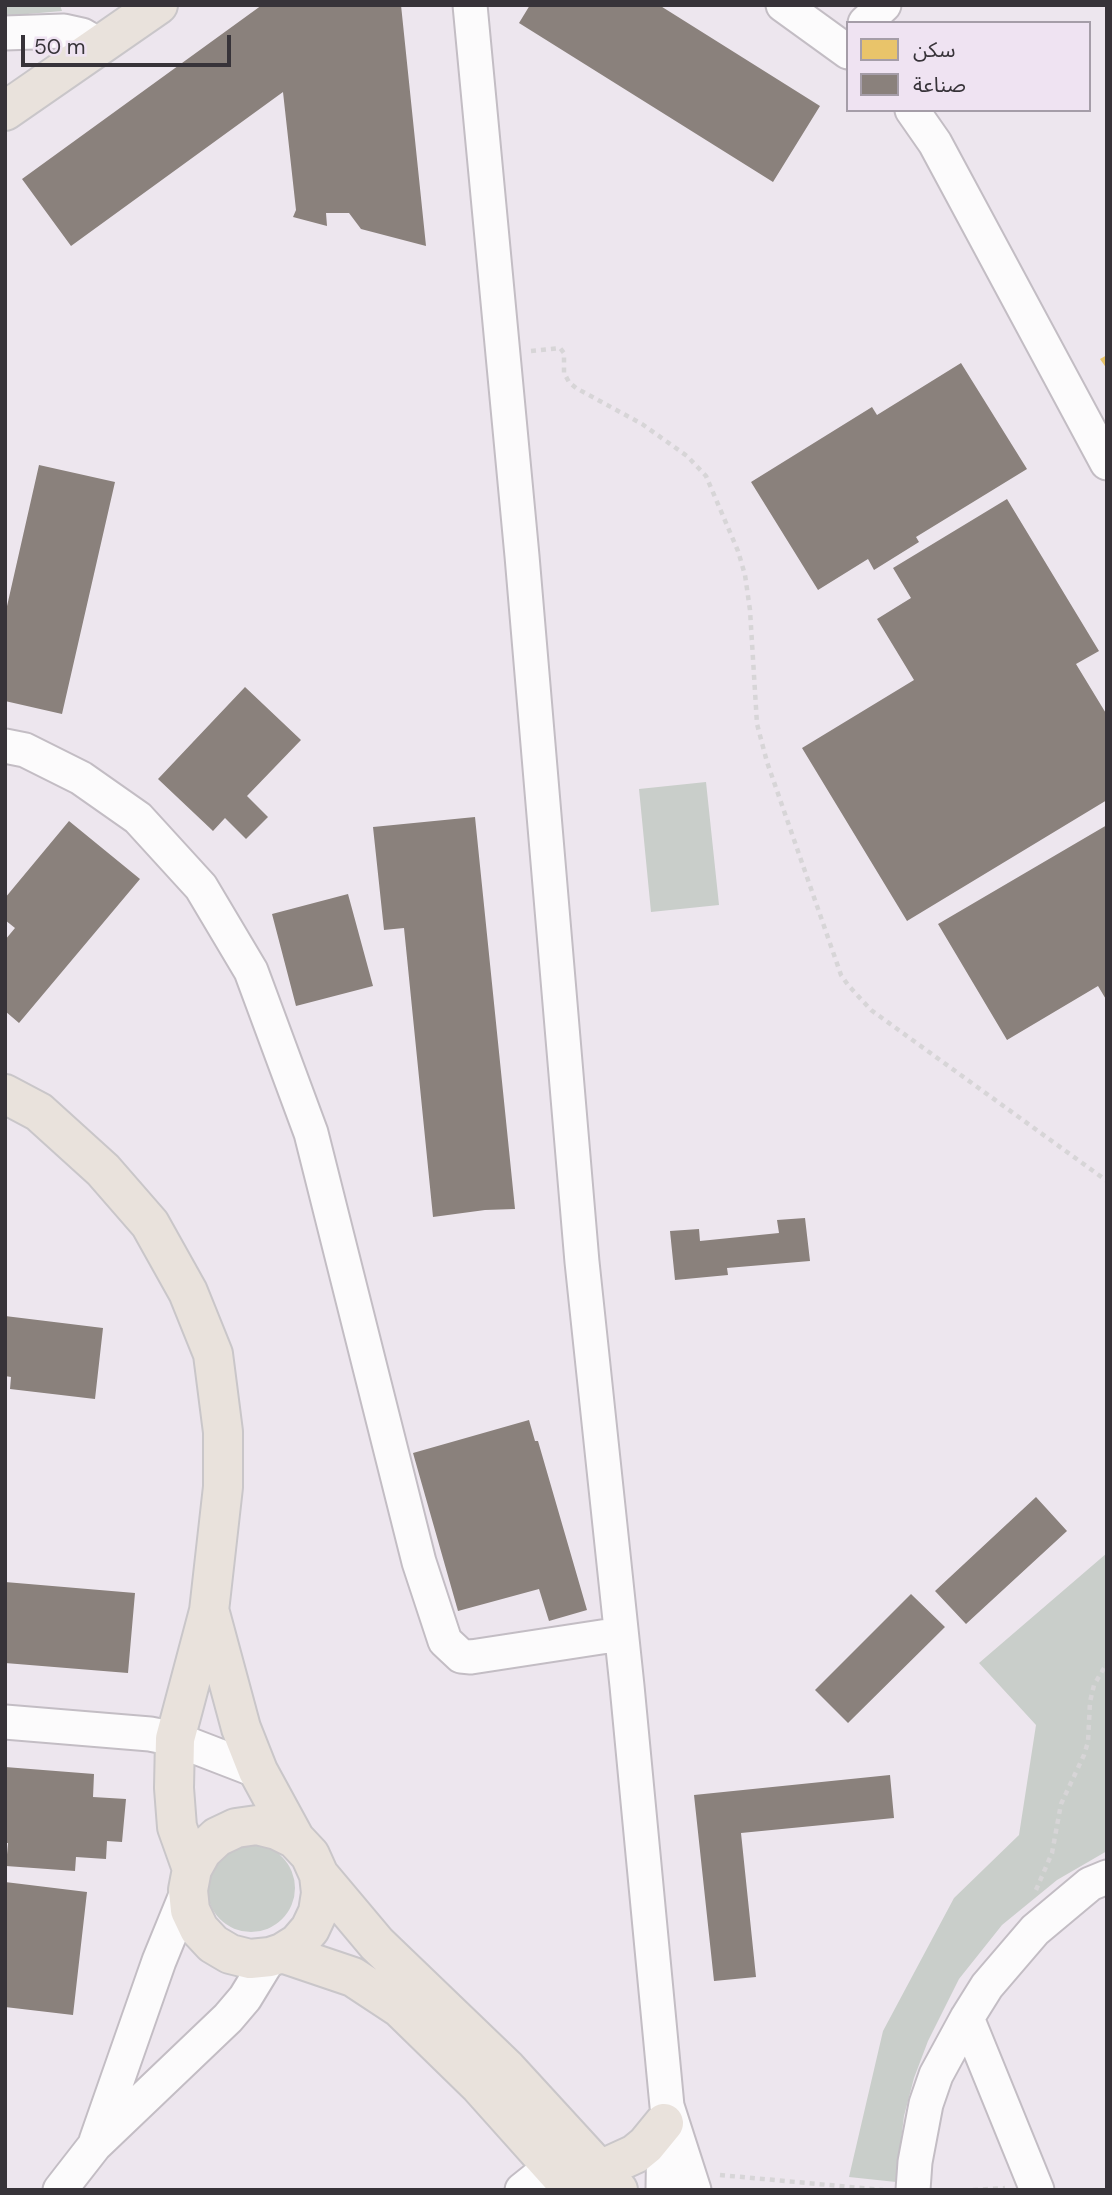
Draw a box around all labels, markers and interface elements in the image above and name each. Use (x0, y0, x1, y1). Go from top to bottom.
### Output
scale bar (24, 21, 234, 65)
legend (846, 21, 1091, 112)
text: 50 m (34, 33, 85, 61)
text: سكن (913, 36, 955, 64)
text: صناعة (913, 71, 966, 99)

